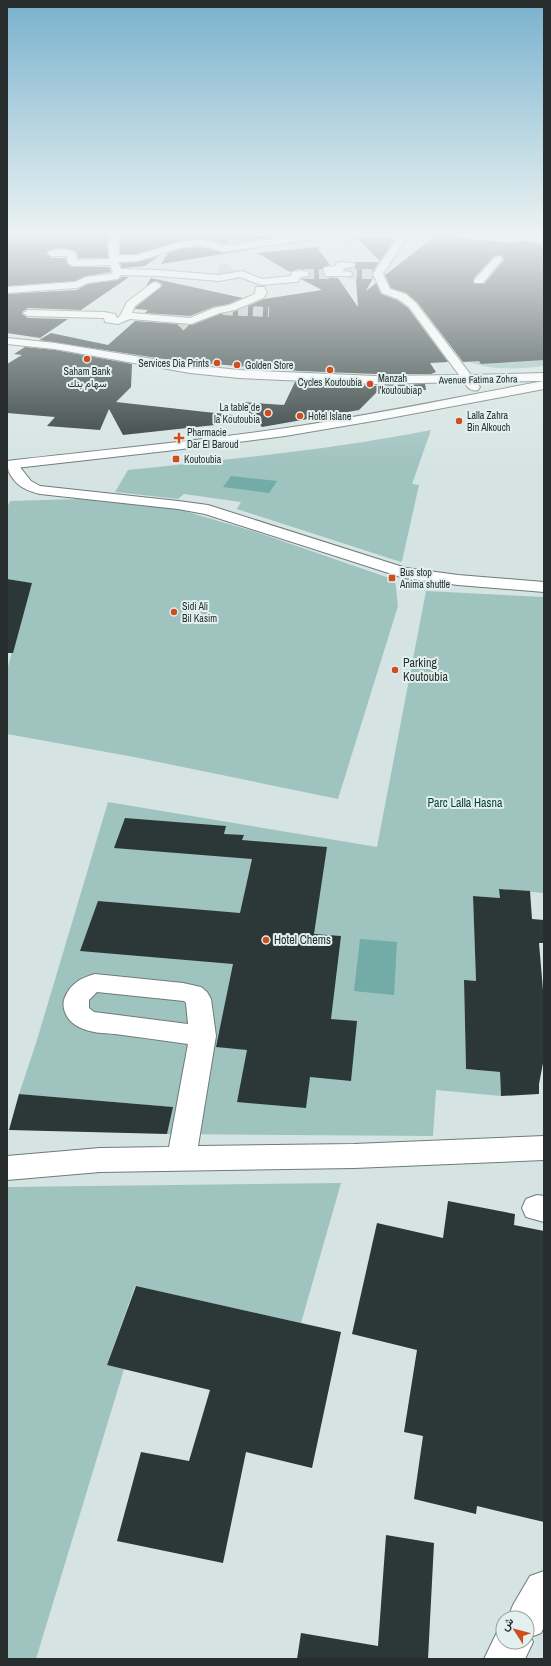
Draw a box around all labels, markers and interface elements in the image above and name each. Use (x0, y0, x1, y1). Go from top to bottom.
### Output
marker: Saham Bank سهام بنك (82, 354, 92, 364)
place label: Services Dia Prints (138, 357, 209, 370)
marker: Services Dia Prints (212, 358, 222, 368)
place label: Golden Store (245, 359, 294, 372)
marker: Golden Store (232, 360, 242, 370)
place label: Saham Bank سهام بنك (64, 365, 111, 390)
marker: Cycles Koutoubia (325, 365, 335, 375)
place label: Manzah l'koutoubiap (378, 372, 422, 397)
street label: Avenue Fatima Zohra (438, 372, 518, 387)
place label: Cycles Koutoubia (298, 376, 363, 389)
marker: Manzah l'koutoubiap (365, 379, 375, 389)
place label: La table de la Koutoubia (214, 401, 260, 426)
marker: La table de la Koutoubia (263, 408, 273, 418)
place label: Lalla Zahra Bin Alkouch (467, 409, 510, 434)
place label: Hotel Islane (308, 410, 352, 423)
marker: Hotel Islane (295, 411, 305, 421)
marker: Lalla Zahra Bin Alkouch (454, 416, 464, 426)
place label: Pharmacie Dar El Baroud (187, 426, 239, 451)
marker: Pharmacie Dar El Baroud (174, 433, 184, 443)
place label: Koutoubia (184, 453, 222, 466)
marker: Koutoubia (171, 454, 181, 464)
place label: Bus stop Anima shuttle (399, 566, 451, 591)
marker: Bus stop Anima shuttle (387, 573, 397, 583)
place label: Sidi Ali Bil Kasim (182, 600, 217, 625)
marker: Sidi Ali Bil Kasim (169, 607, 179, 617)
place label: Parking Koutoubia (403, 655, 448, 685)
marker: Parking Koutoubia (390, 665, 400, 675)
park label: Parc Lalla Hasna (428, 795, 503, 811)
place label: Hotel Chems (274, 932, 331, 948)
marker: Hotel Chems (261, 935, 271, 945)
north arrow (495, 1610, 535, 1650)
text: ش (497, 1615, 516, 1634)

